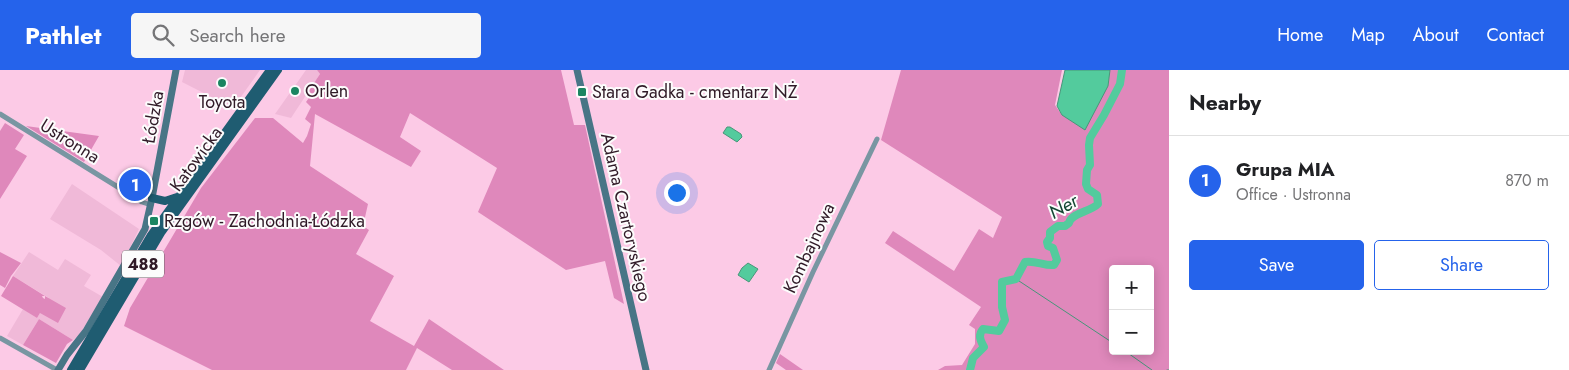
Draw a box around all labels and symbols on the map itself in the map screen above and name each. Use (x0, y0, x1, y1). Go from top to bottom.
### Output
marker: Toyota (216, 77, 228, 89)
place label: Orlen (305, 78, 348, 104)
place label: Stara Gadka - cmentarz NŻ (592, 79, 798, 105)
marker: Orlen (289, 85, 301, 97)
marker: Stara Gadka - cmentarz NŻ (576, 86, 588, 98)
street label: Łódzka (135, 89, 170, 146)
place label: Toyota (199, 89, 245, 115)
street label: Ustronna (35, 112, 105, 170)
street label: Katowicka (163, 121, 229, 197)
street label: Adama Czartoryskiego (594, 130, 658, 304)
pin: 1 (119, 166, 151, 204)
your location (664, 180, 690, 206)
water label: Ner (1043, 186, 1084, 226)
street label: Kombajnowa (777, 199, 841, 297)
place label: Rzgów - Zachodnia-Łódzka (164, 208, 365, 234)
marker: Rzgów - Zachodnia-Łódzka (148, 215, 160, 227)
road number: 488 (122, 250, 164, 278)

